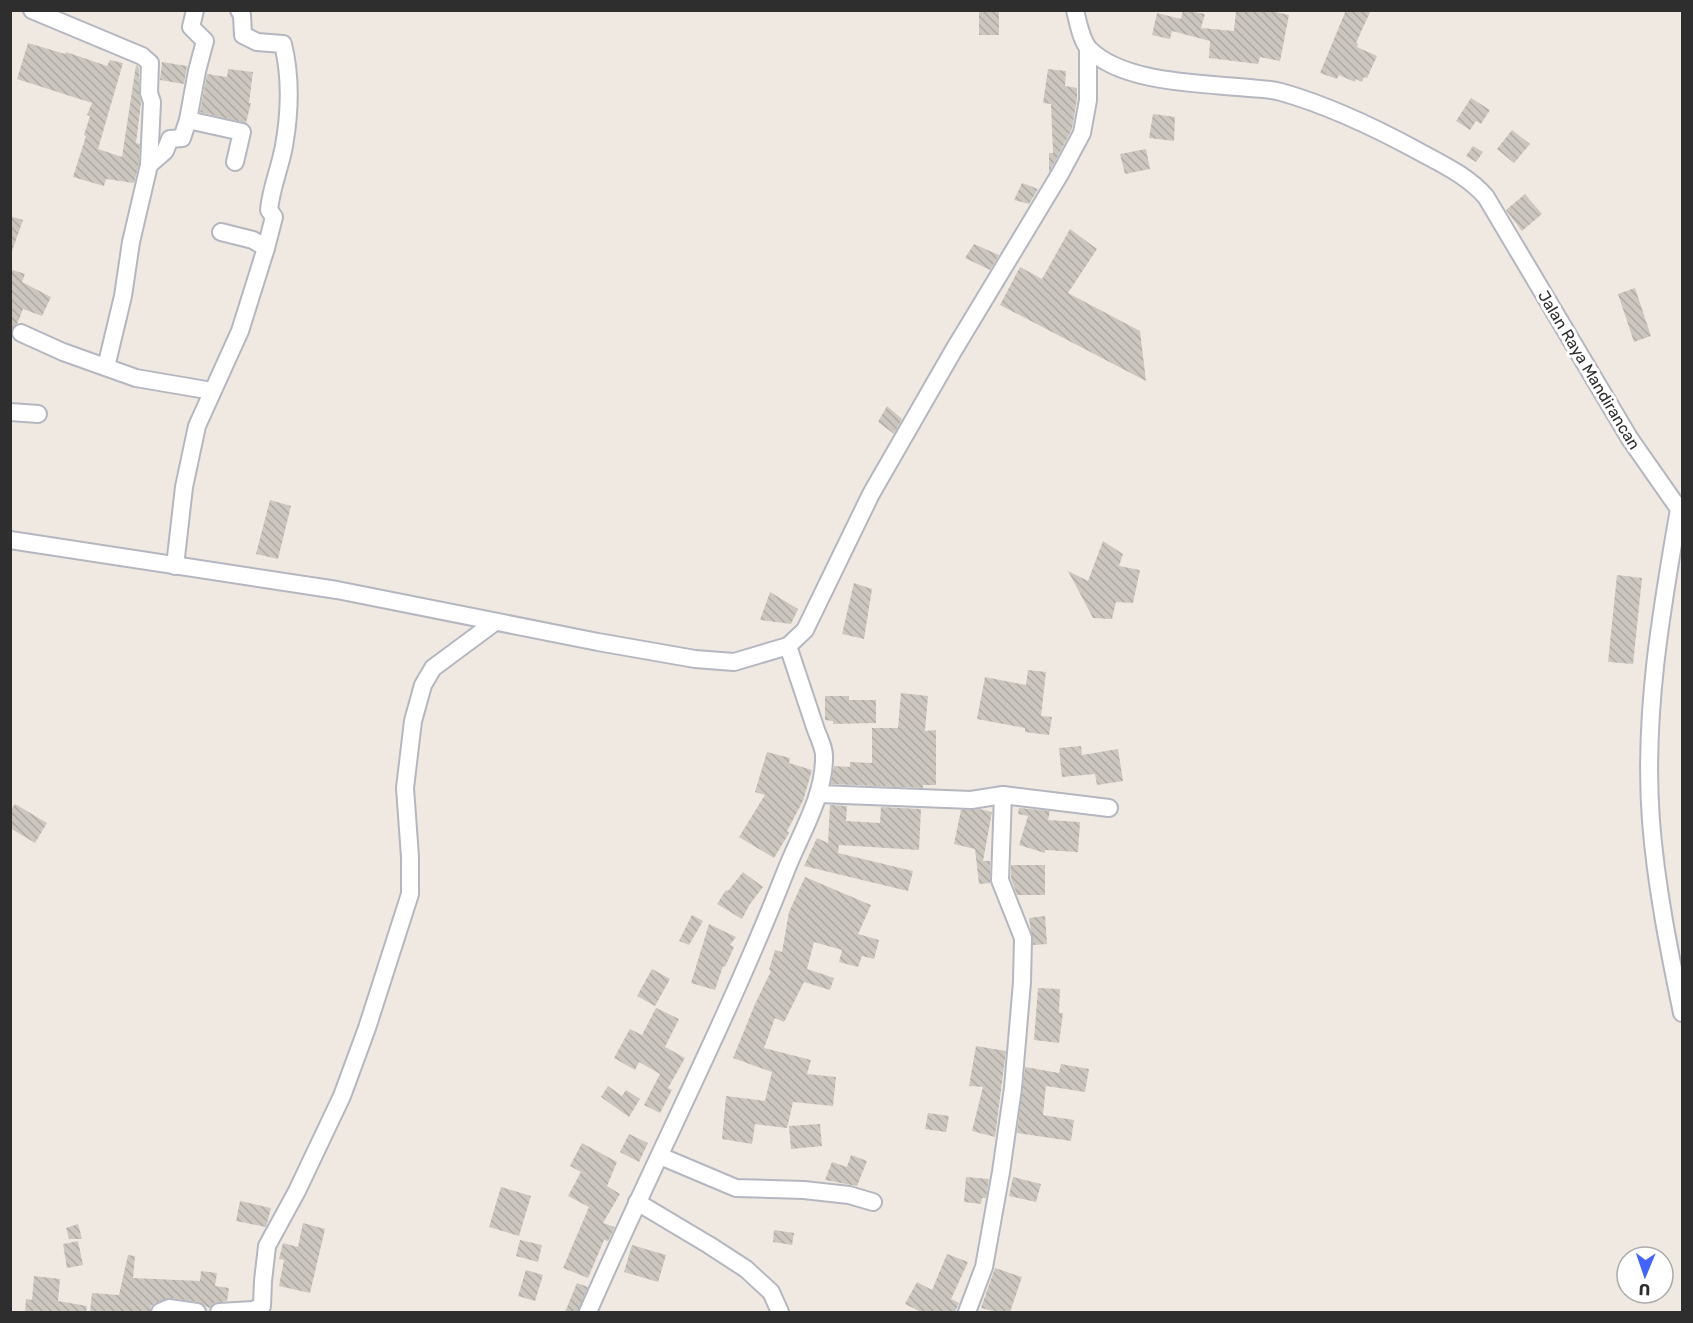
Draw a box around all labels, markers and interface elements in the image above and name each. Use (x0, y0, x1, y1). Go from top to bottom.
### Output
street label: Jalan Raya Mandirancan (1534, 287, 1644, 453)
north arrow (1615, 1245, 1675, 1305)
text: U (1638, 1280, 1651, 1299)

